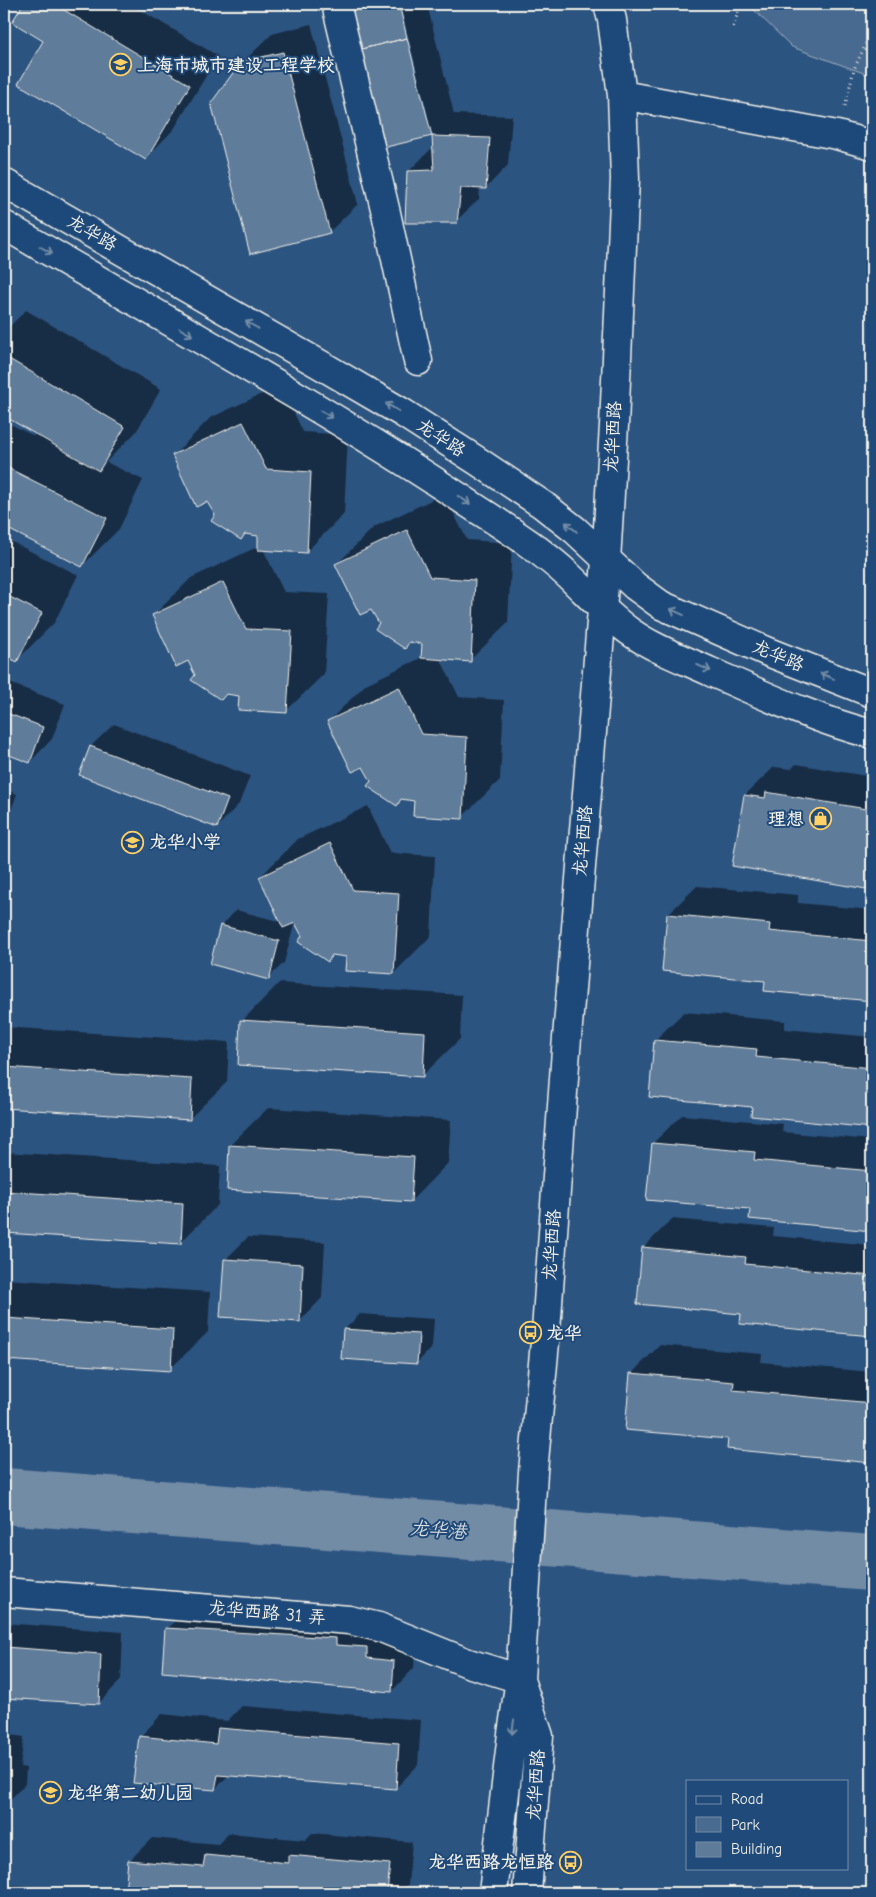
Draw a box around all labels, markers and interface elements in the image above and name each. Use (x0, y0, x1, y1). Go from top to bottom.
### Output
school or university icon: 上海市城市建设工程学校 (109, 53, 133, 77)
place label: 上海市城市建设工程学校 (137, 55, 335, 76)
street label: 龙华路 (63, 210, 121, 256)
one-way arrow (38, 245, 52, 255)
one-way arrow (245, 320, 260, 330)
one-way arrow (179, 327, 193, 337)
street label: 龙华西路 (601, 400, 625, 474)
one-way arrow (386, 401, 400, 411)
one-way arrow (319, 410, 333, 420)
street label: 龙华路 (413, 414, 469, 462)
one-way arrow (456, 496, 470, 506)
one-way arrow (565, 521, 578, 532)
one-way arrow (670, 607, 685, 617)
street label: 龙华路 (749, 636, 807, 676)
one-way arrow (696, 664, 711, 674)
one-way arrow (820, 671, 835, 680)
street label: 龙华西路 (569, 804, 597, 878)
shop icon: 理想 (808, 807, 832, 831)
place label: 理想 (768, 809, 804, 830)
school or university icon: 龙华小学 (121, 830, 145, 854)
place label: 龙华小学 (149, 832, 221, 853)
street label: 龙华西路 (539, 1208, 565, 1282)
bus stop icon: 龙华 (518, 1321, 542, 1345)
place label: 龙华 (546, 1323, 582, 1344)
water label: 龙华港 (409, 1517, 469, 1543)
street label: 龙华西路 31 弄 (207, 1597, 327, 1629)
one-way arrow (507, 1719, 517, 1735)
street label: 龙华西路 (523, 1748, 549, 1822)
legend (686, 1780, 848, 1870)
school or university icon: 龙华第二幼儿园 (39, 1781, 63, 1805)
place label: 龙华第二幼儿园 (67, 1783, 193, 1804)
text: Road (731, 1790, 763, 1808)
text: Park (731, 1816, 760, 1834)
text: Building (731, 1840, 782, 1858)
bus stop icon: 龙华西路龙恒路 (558, 1850, 582, 1874)
place label: 龙华西路龙恒路 (428, 1852, 554, 1873)

